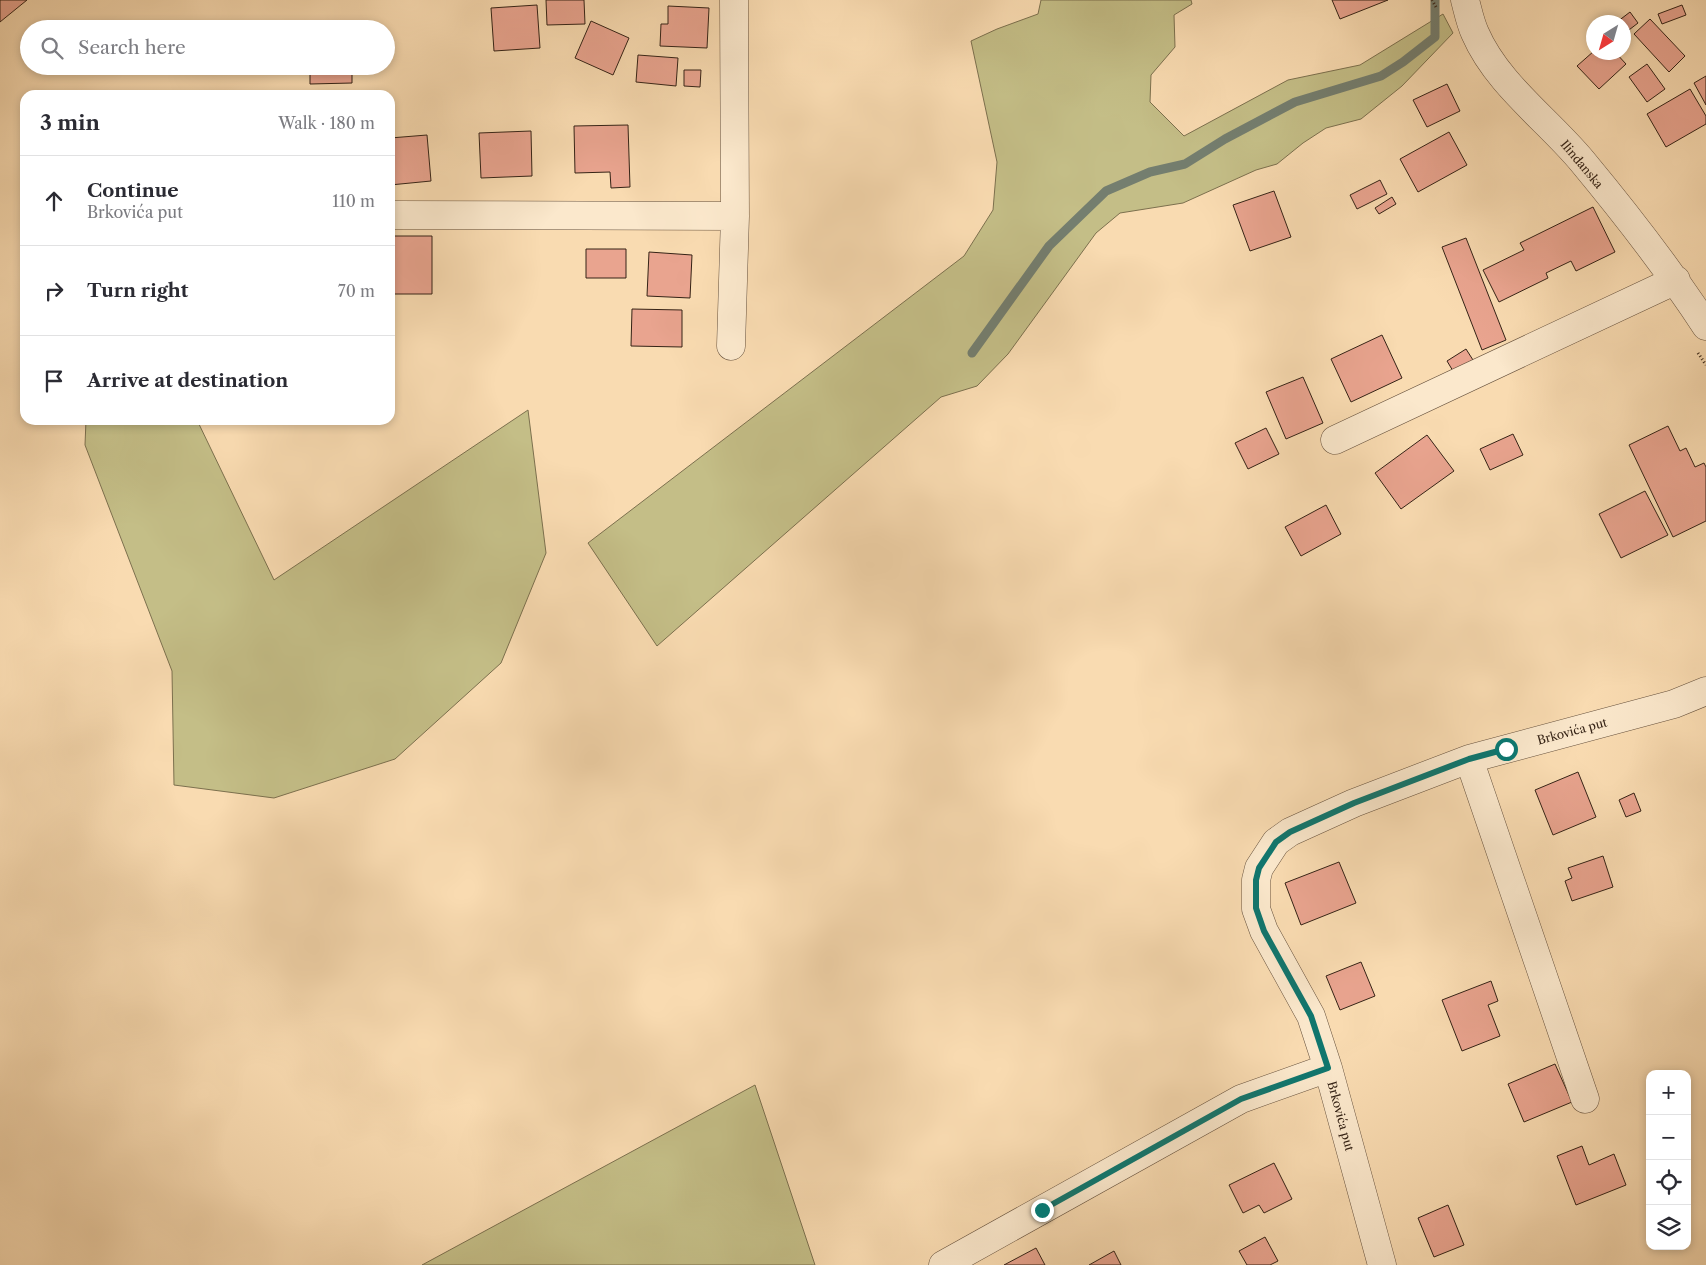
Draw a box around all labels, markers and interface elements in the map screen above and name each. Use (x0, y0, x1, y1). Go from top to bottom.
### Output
north arrow (1586, 15, 1631, 60)
search box (20, 20, 395, 75)
icon: search (38, 34, 66, 62)
text: Search here (78, 36, 186, 59)
text: 3 min (40, 110, 100, 135)
text: Walk · 180 m (278, 113, 375, 133)
street label: Ilindanska (1557, 137, 1607, 192)
text: Continue (87, 179, 179, 202)
icon: ahead (40, 187, 68, 215)
text: 110 m (332, 191, 375, 211)
text: Brkovića put (87, 202, 183, 222)
icon: right (40, 277, 68, 305)
text: Turn right (87, 279, 188, 302)
text: 70 m (338, 281, 375, 301)
icon: arrive (40, 367, 68, 395)
text: Arrive at destination (87, 369, 288, 392)
street label: Brkovića put (1535, 714, 1609, 748)
route start (1495, 738, 1518, 761)
map controls (1646, 1070, 1691, 1250)
button: + (1646, 1070, 1691, 1115)
street label: Brkovića put (1324, 1079, 1358, 1153)
button: − (1646, 1115, 1691, 1160)
button: locate (1646, 1160, 1691, 1205)
route end (1031, 1199, 1054, 1222)
button: layers (1646, 1205, 1691, 1250)

